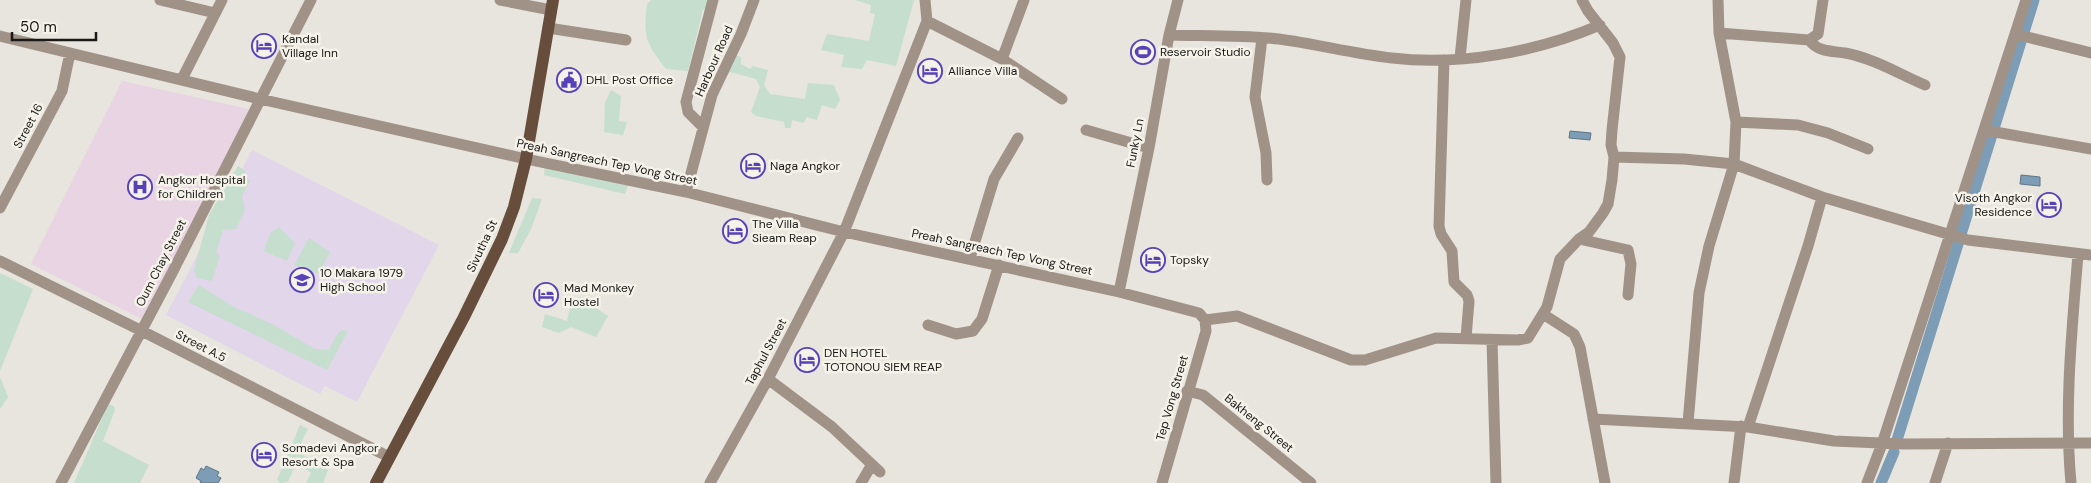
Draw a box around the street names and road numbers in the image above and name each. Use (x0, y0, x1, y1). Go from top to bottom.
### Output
street label: Harbour Road (691, 23, 737, 99)
street label: Street 16 (10, 101, 46, 151)
street label: Funky Ln (1122, 117, 1148, 169)
street label: Preah Sangreach Tep Vong Street (515, 135, 699, 189)
street label: Oum Chay Street (132, 216, 190, 309)
street label: Sivutha St (463, 217, 501, 275)
street label: Preah Sangreach Tep Vong Street (910, 225, 1094, 279)
street label: Taphul Street (742, 316, 790, 388)
street label: Street A.5 (173, 326, 229, 366)
street label: Tep Vong Street (1152, 353, 1192, 443)
street label: Bakheng Street (1221, 390, 1297, 456)

